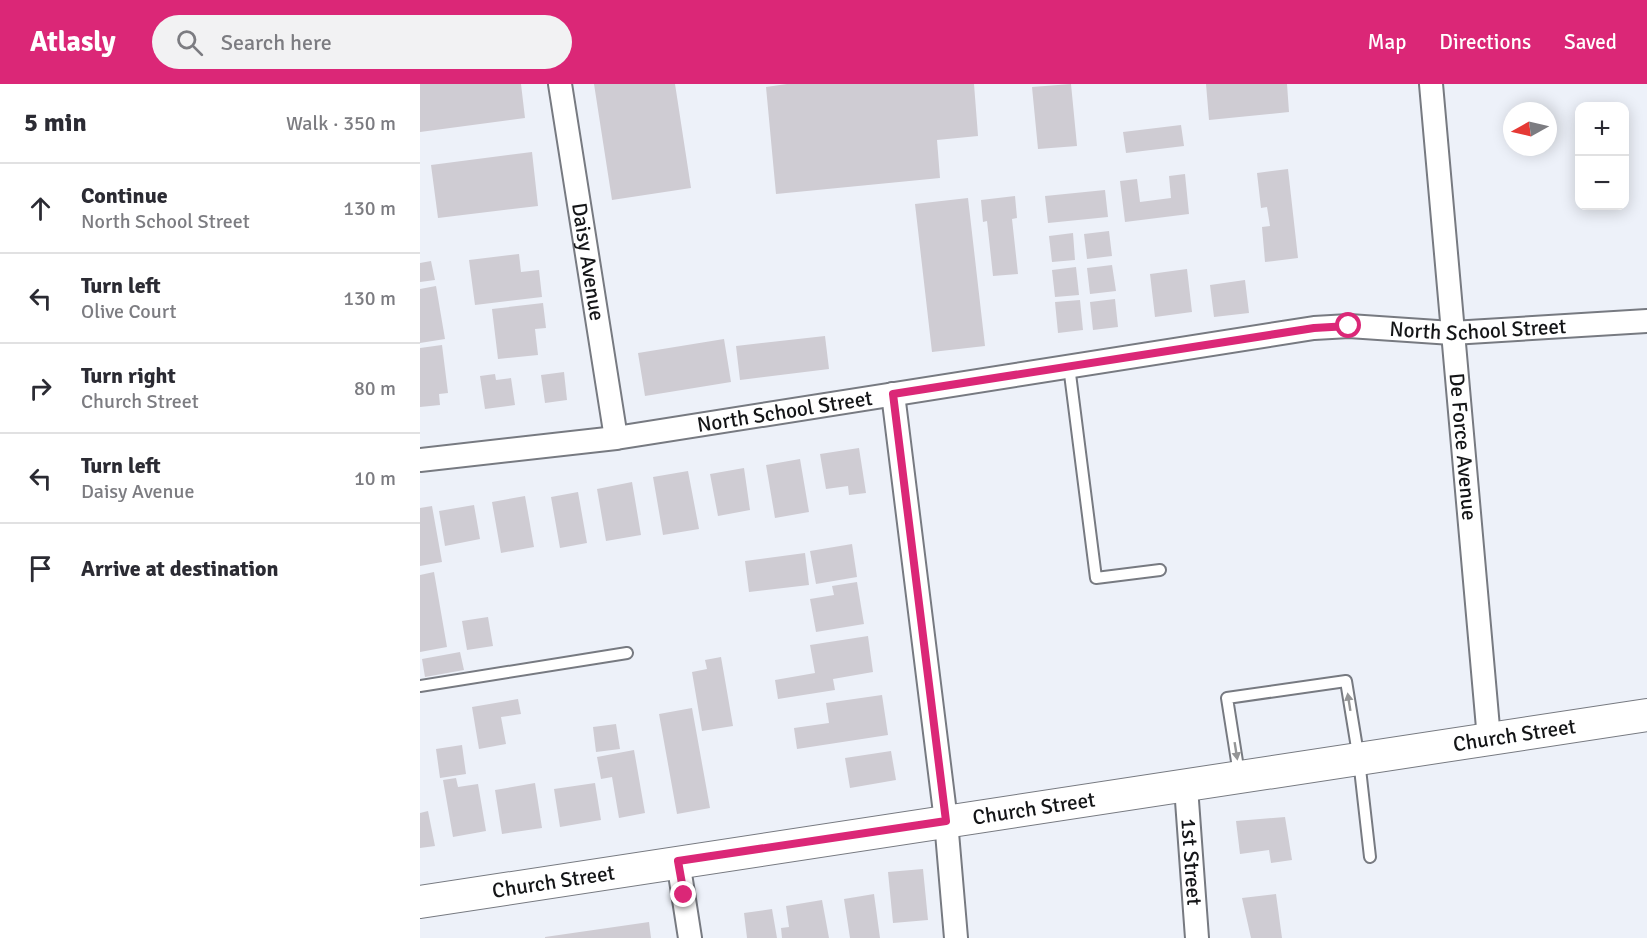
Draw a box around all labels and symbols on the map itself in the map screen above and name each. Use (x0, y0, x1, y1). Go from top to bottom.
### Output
north arrow (1503, 102, 1557, 156)
street label: Daisy Avenue (566, 201, 610, 323)
route start (1335, 312, 1361, 338)
street label: North School Street (1389, 313, 1567, 346)
street label: De Force Avenue (1444, 372, 1483, 521)
street label: North School Street (695, 385, 874, 438)
one-way arrow (1344, 692, 1353, 711)
street label: Church Street (1451, 713, 1577, 757)
one-way arrow (1231, 742, 1240, 761)
street label: Church Street (971, 786, 1097, 831)
street label: 1st Street (1175, 817, 1208, 906)
street label: Church Street (490, 859, 617, 904)
route end (670, 881, 696, 907)

